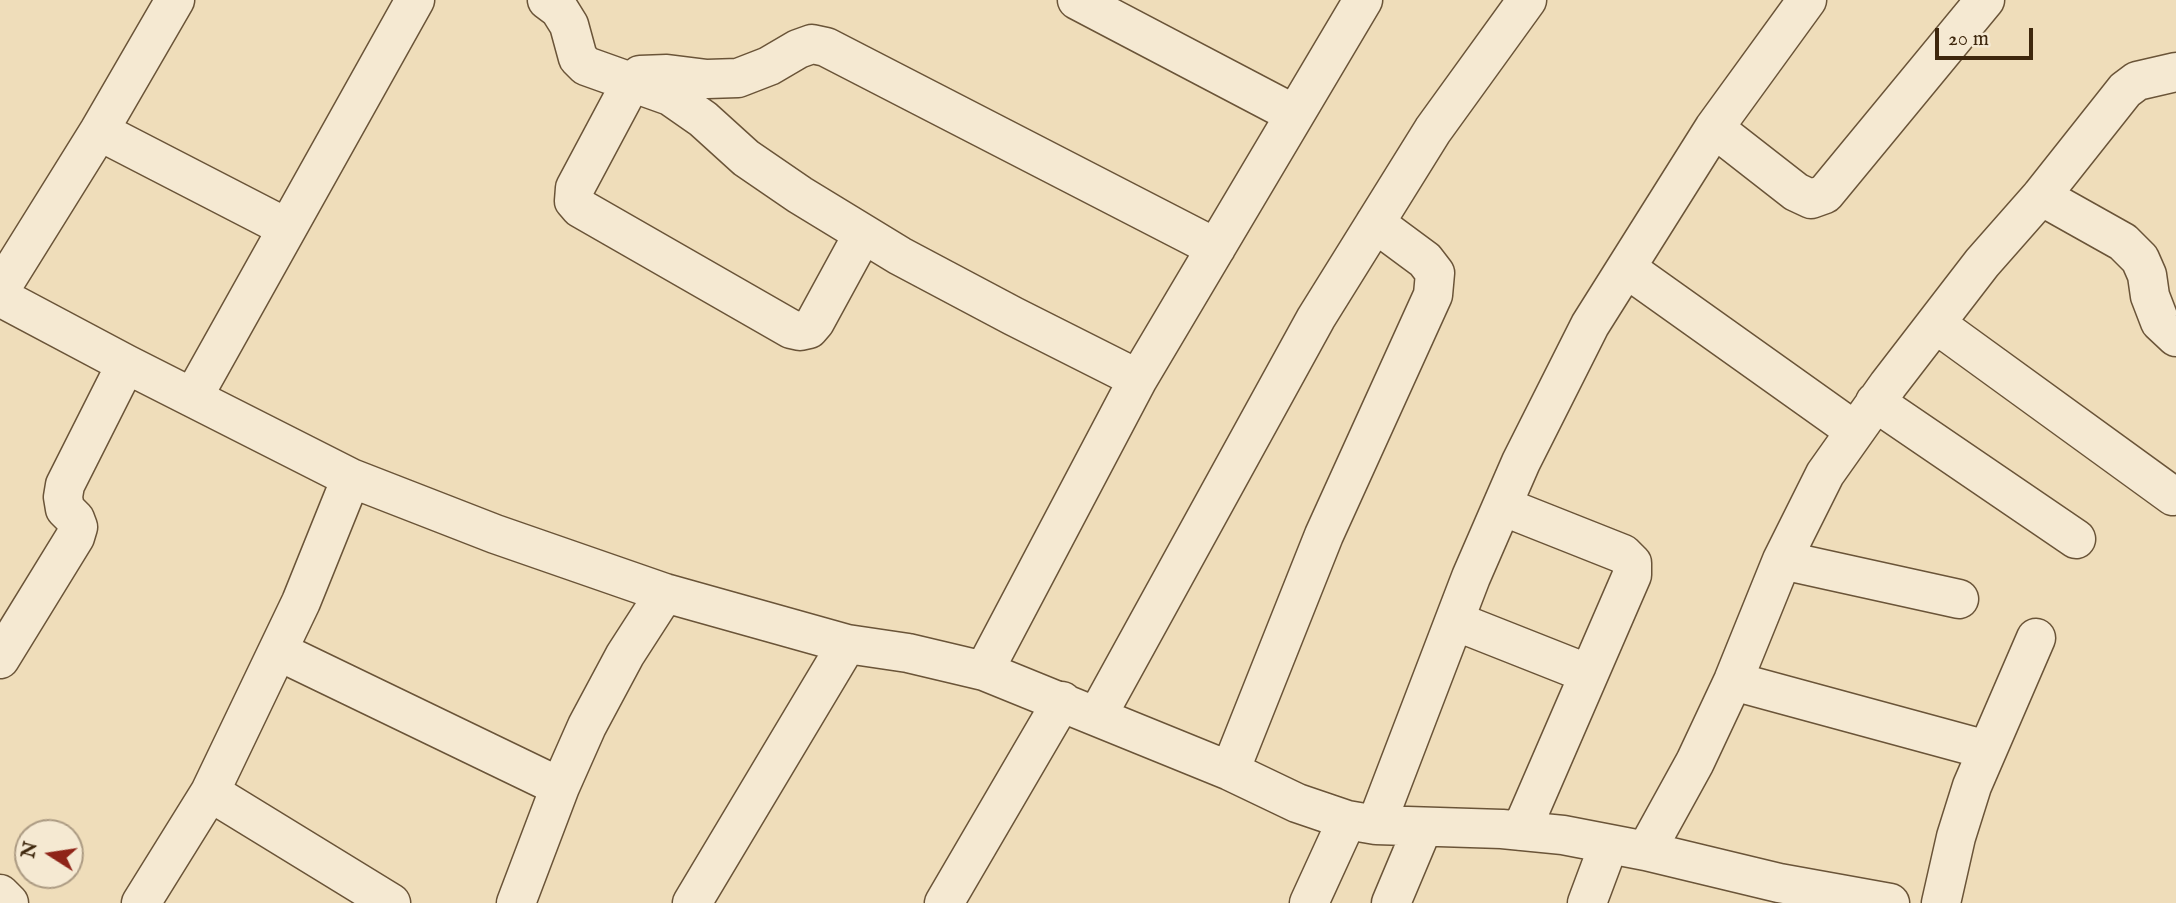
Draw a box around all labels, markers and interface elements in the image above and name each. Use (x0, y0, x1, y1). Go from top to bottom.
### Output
scale bar (1938, 14, 2036, 58)
text: 20 m (1948, 26, 1989, 53)
north arrow (14, 819, 84, 889)
text: N (17, 840, 44, 861)

